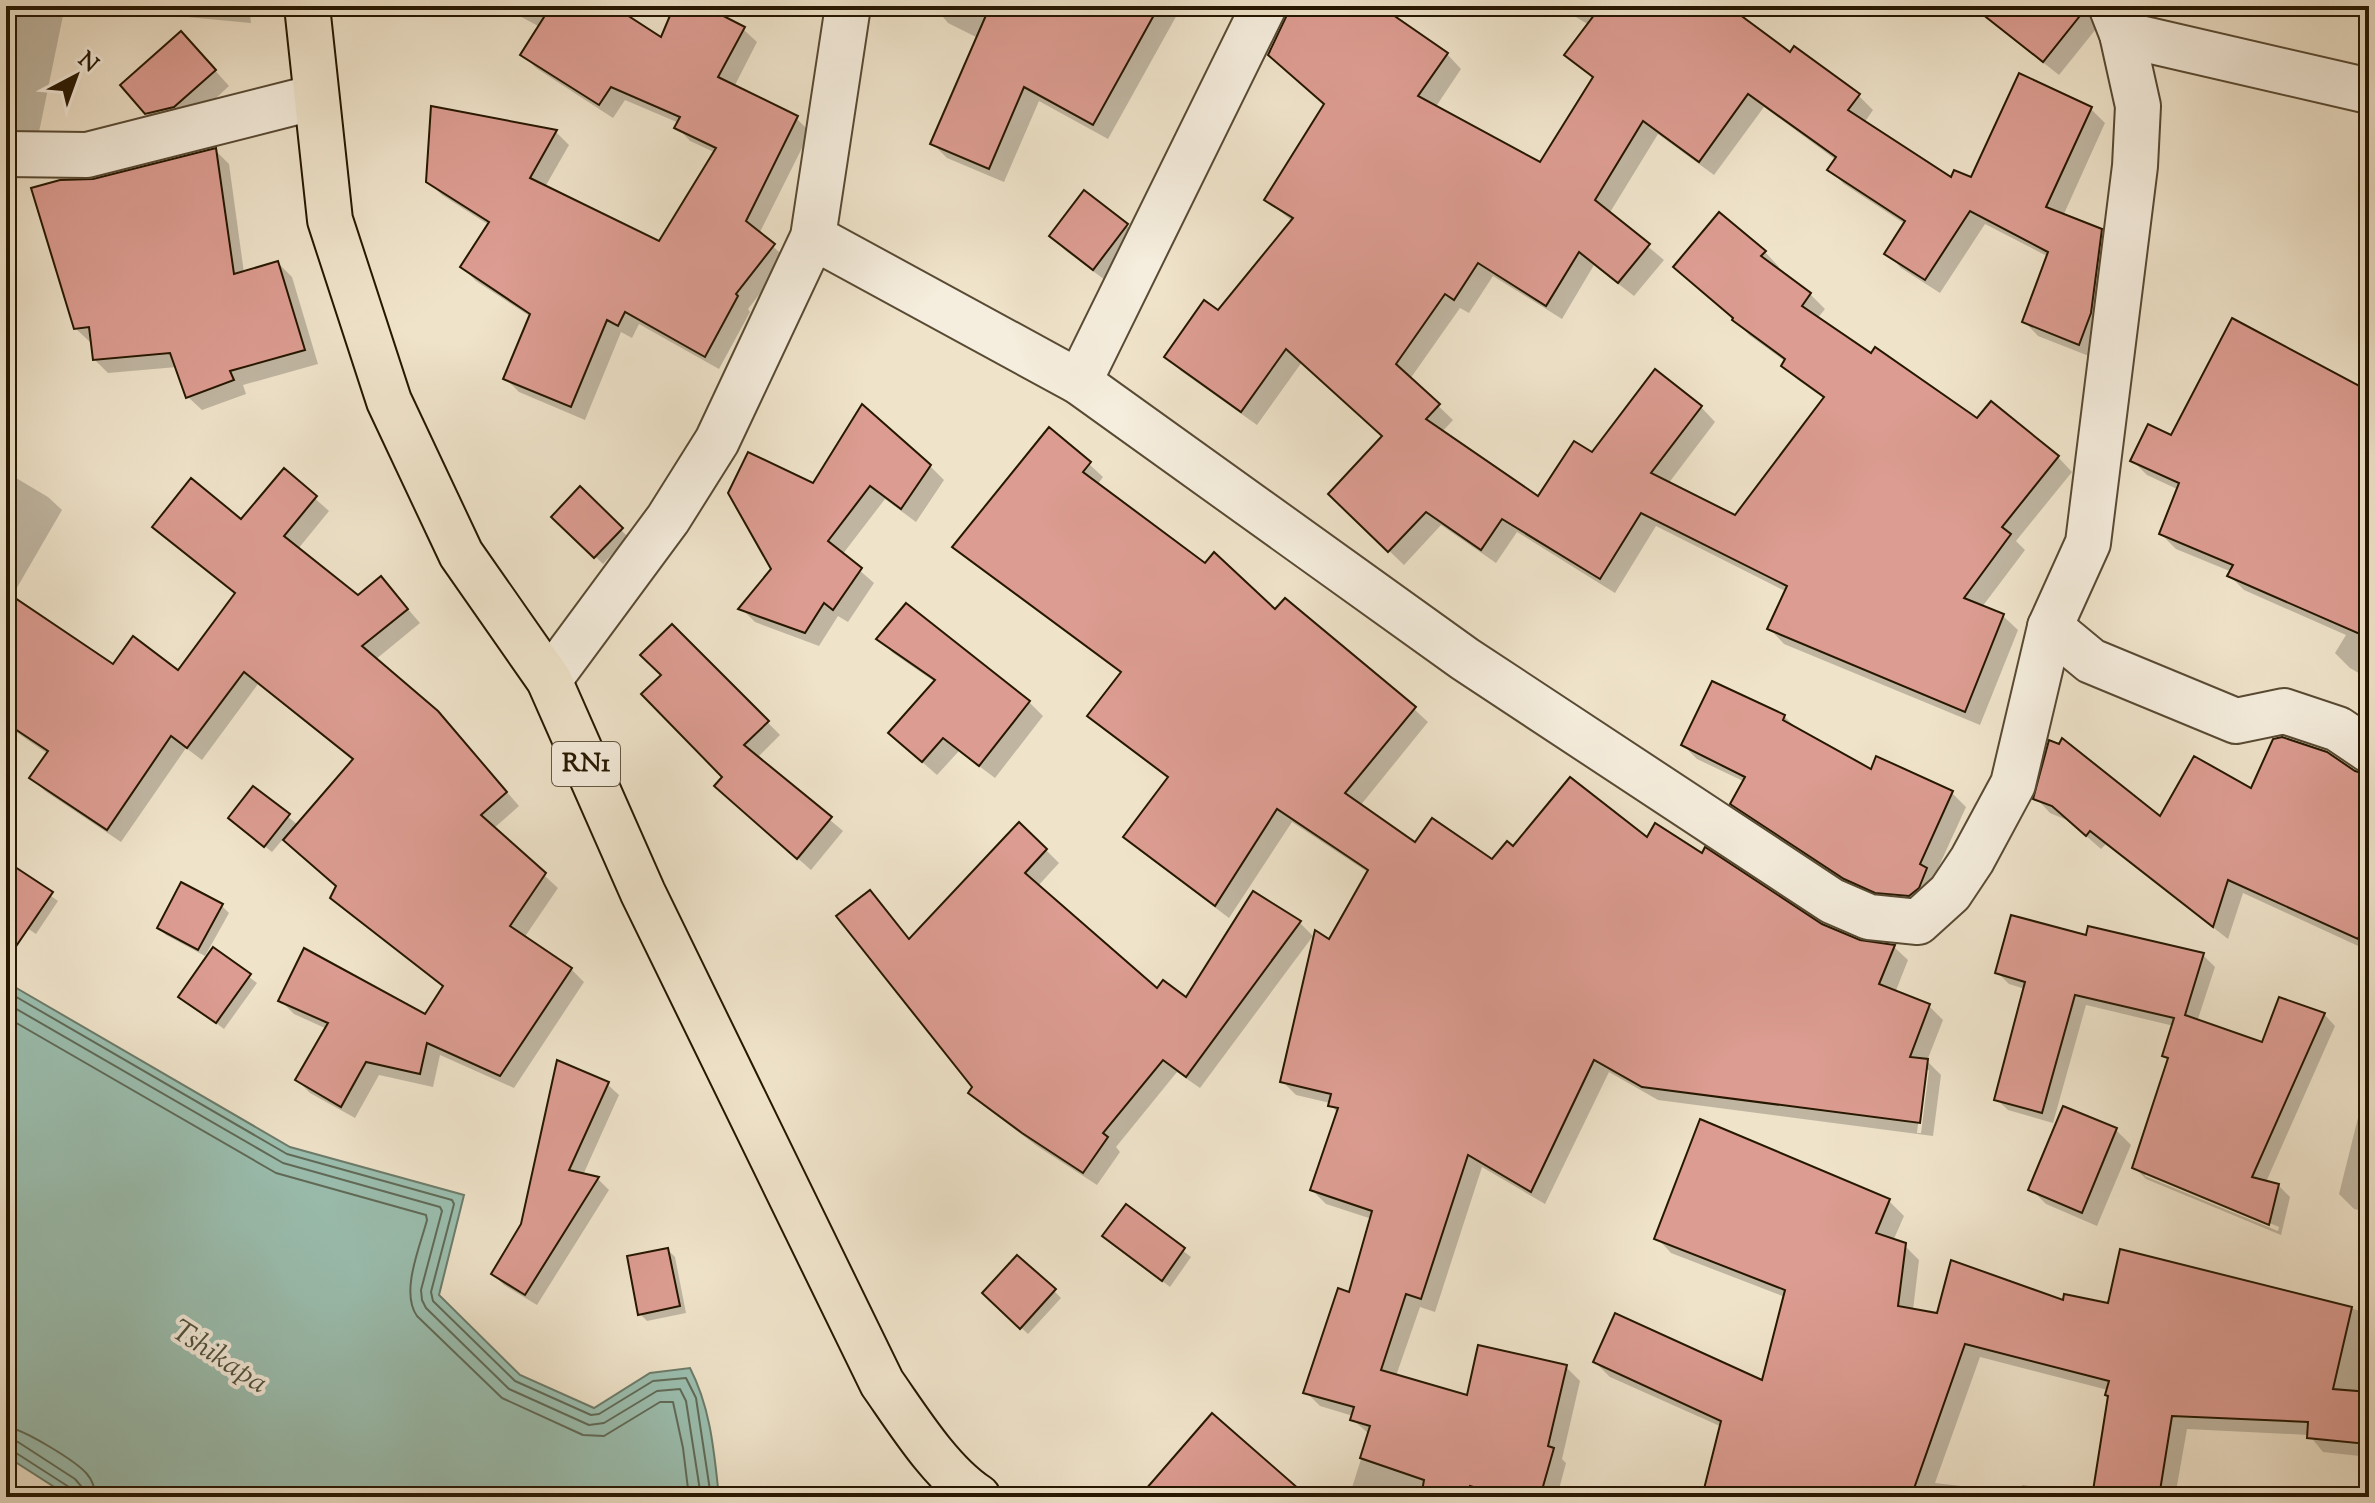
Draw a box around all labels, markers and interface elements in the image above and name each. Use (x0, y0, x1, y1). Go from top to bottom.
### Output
north arrow (36, 36, 116, 116)
text: N (70, 45, 105, 81)
road number: RN1 (552, 742, 620, 786)
water label: Tshikapa (162, 1311, 276, 1405)

